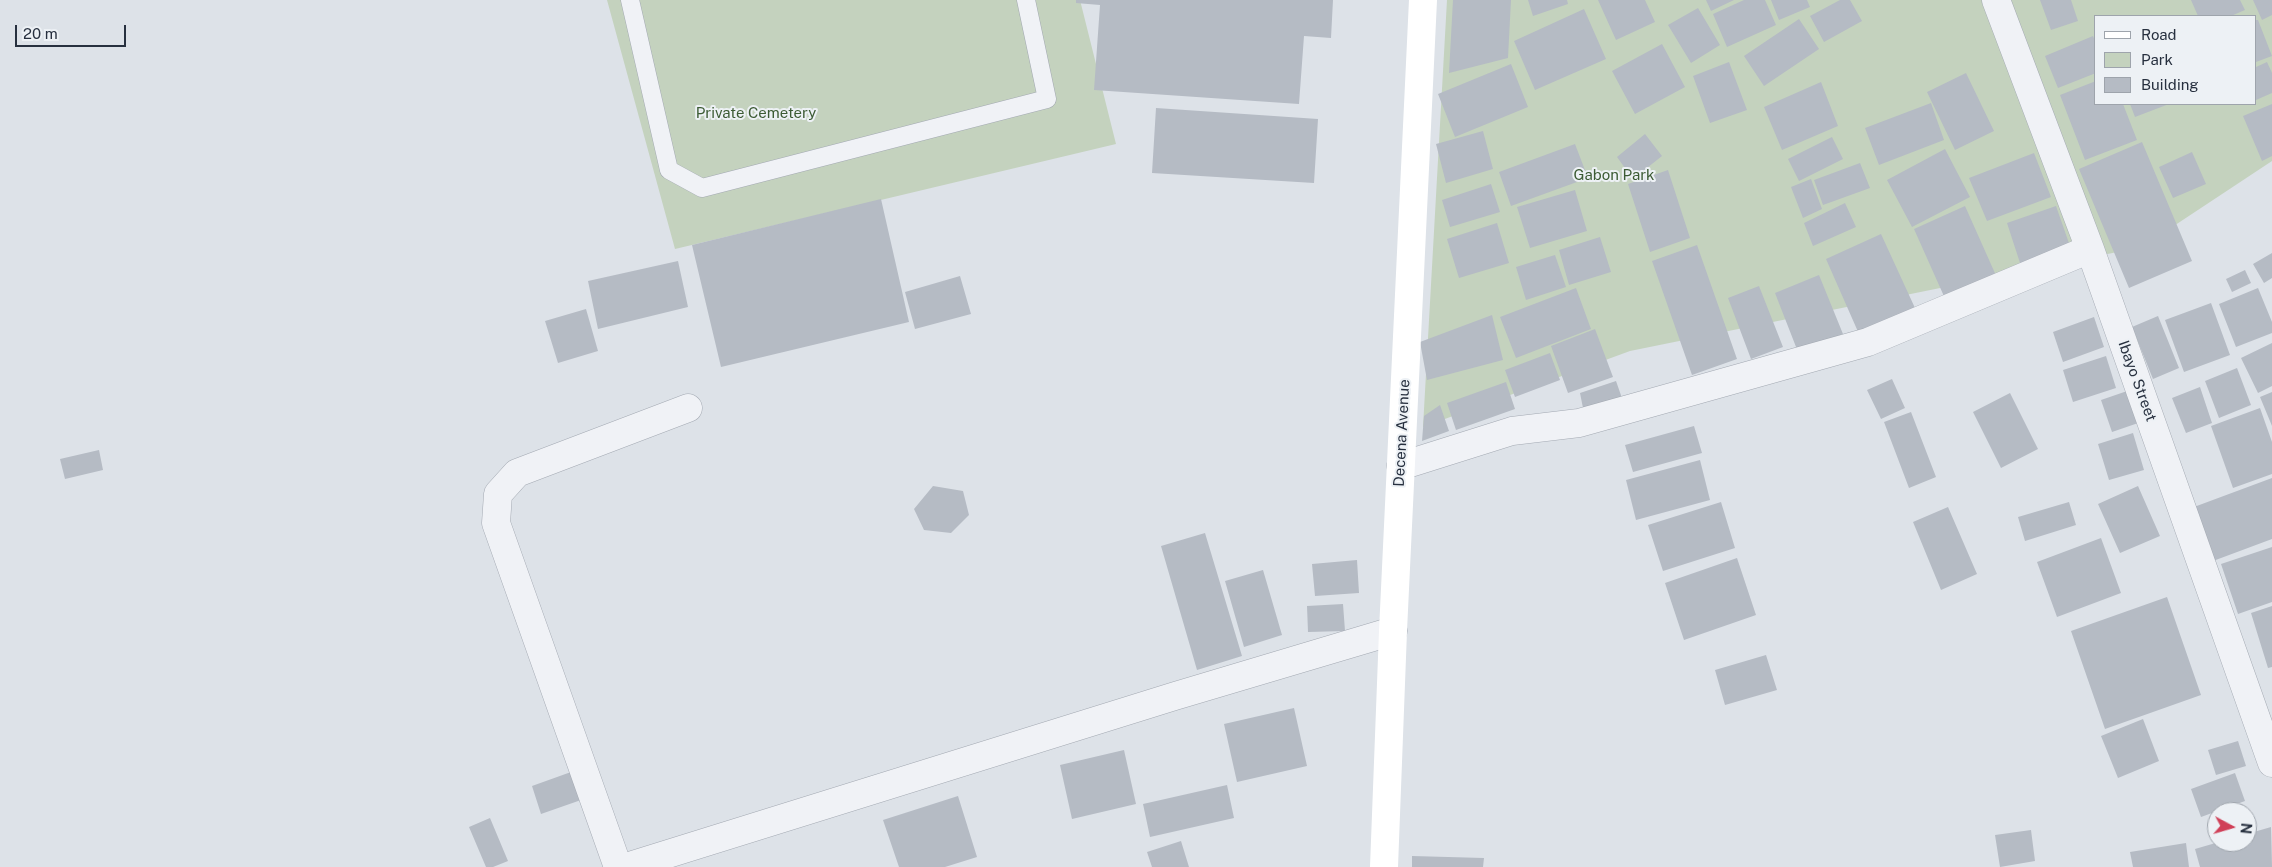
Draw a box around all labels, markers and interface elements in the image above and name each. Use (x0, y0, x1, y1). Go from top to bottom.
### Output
scale bar (18, 15, 129, 47)
legend (2094, 15, 2257, 105)
text: 20 m (23, 25, 58, 42)
text: Road (2141, 26, 2177, 43)
text: Park (2141, 51, 2173, 68)
text: Building (2141, 76, 2199, 93)
park label: Private Cemetery (696, 104, 816, 122)
park label: Gabon Park (1573, 166, 1655, 184)
street label: Ibayo Street (2114, 338, 2160, 424)
street label: Decena Avenue (1390, 379, 1414, 487)
north arrow (2207, 802, 2257, 852)
text: N (2237, 822, 2254, 835)

